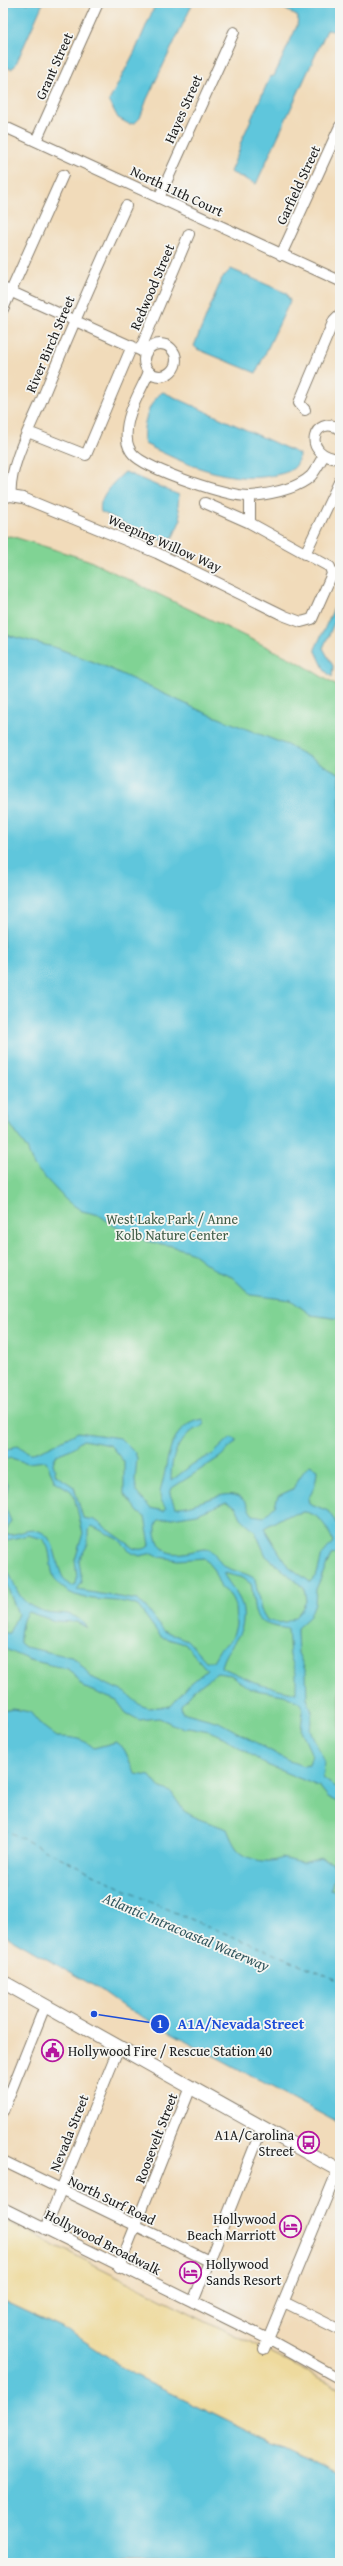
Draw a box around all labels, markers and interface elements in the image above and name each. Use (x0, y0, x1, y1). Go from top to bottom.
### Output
street label: Grant Street (30, 29, 78, 103)
street label: Hayes Street (159, 71, 207, 147)
street label: Garfield Street (271, 142, 325, 228)
street label: North 11th Court (127, 161, 227, 221)
street label: Redwood Street (125, 241, 179, 333)
street label: River Birch Street (21, 292, 80, 396)
street label: Weeping Willow Way (105, 509, 225, 577)
park label: West Lake Park / Anne Kolb Nature Center (106, 1209, 238, 1245)
water label: Atlantic Intracoastal Waterway (99, 1887, 273, 1976)
callout: A1A/Nevada Street (150, 2010, 313, 2037)
text: A1A/Nevada Street (178, 2013, 305, 2034)
text: 1 (157, 2015, 163, 2032)
public building icon: Hollywood Fire / Rescue Station 40 (40, 2038, 66, 2064)
place label: Hollywood Fire / Rescue Station 40 (68, 2041, 272, 2061)
street label: Roosevelt Street (130, 2090, 182, 2186)
street label: Nevada Street (44, 2091, 94, 2175)
place label: A1A/Carolina Street (214, 2125, 294, 2161)
bus stop icon: A1A/Carolina Street (296, 2130, 322, 2156)
street label: North Surf Road (65, 2170, 160, 2230)
street label: Hollywood Broadwalk (41, 2204, 165, 2280)
place label: Hollywood Beach Marriott (187, 2209, 277, 2245)
hotel icon: Hollywood Beach Marriott (278, 2214, 304, 2240)
place label: Hollywood Sands Resort (206, 2254, 282, 2290)
hotel icon: Hollywood Sands Resort (178, 2259, 204, 2285)

